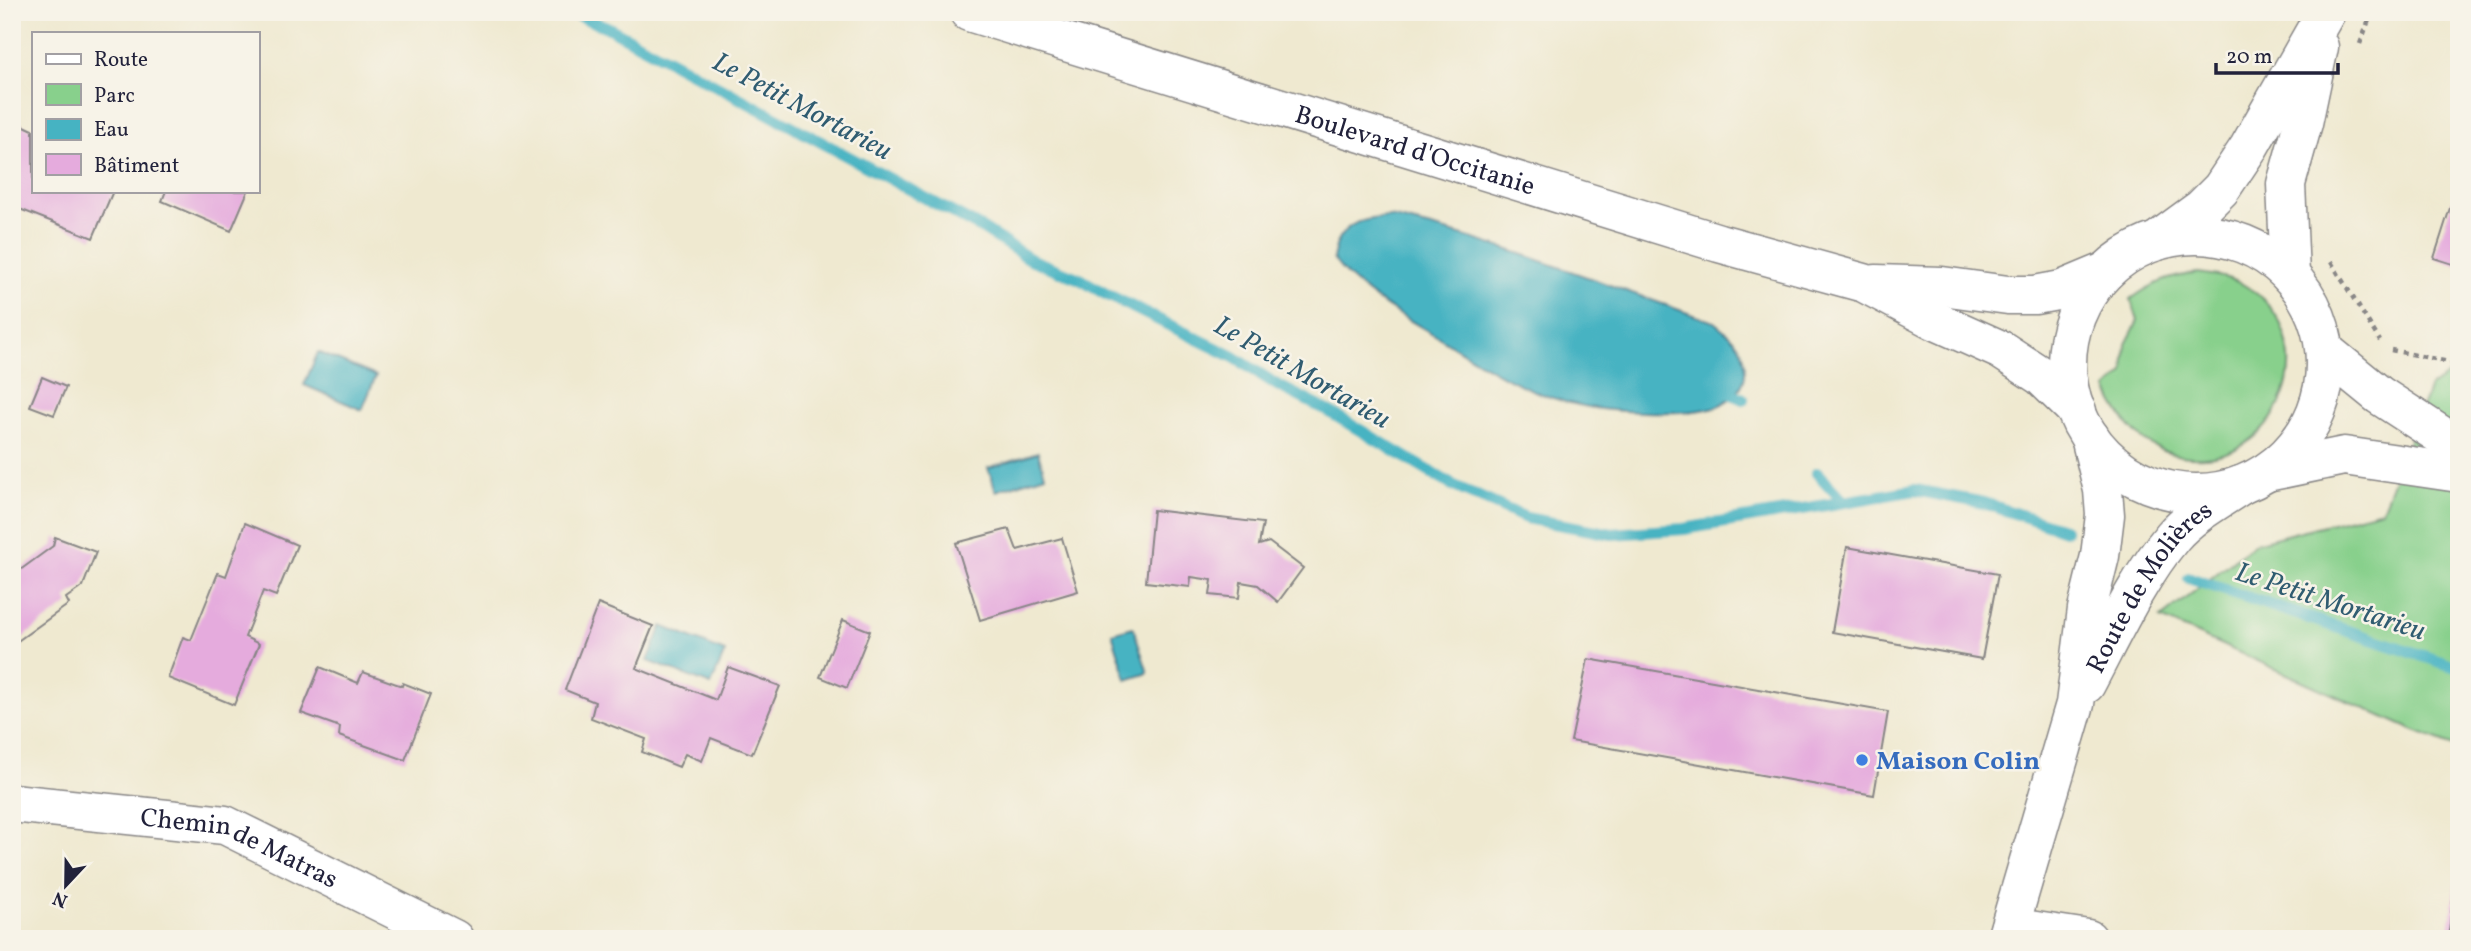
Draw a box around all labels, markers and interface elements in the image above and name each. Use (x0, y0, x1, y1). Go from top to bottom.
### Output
legend (32, 32, 259, 192)
scale bar (2216, 32, 2338, 76)
water label: Le Petit Mortarieu (705, 43, 898, 171)
text: 20 m (2226, 43, 2272, 72)
text: Route (94, 46, 148, 75)
text: Parc (94, 82, 135, 111)
street label: Boulevard d'Occitanie (1290, 97, 1539, 205)
text: Eau (94, 116, 129, 145)
text: Bâtiment (94, 152, 179, 181)
water label: Le Petit Mortarieu (1206, 307, 1397, 440)
street label: Route de Molières (2079, 493, 2220, 680)
water label: Le Petit Mortarieu (2230, 553, 2430, 652)
place label: Maison Colin (1876, 744, 2040, 780)
marker: Maison Colin (1854, 752, 1870, 768)
street label: Chemin de Matras (139, 800, 344, 898)
north arrow (32, 850, 102, 920)
text: N (49, 884, 72, 914)

